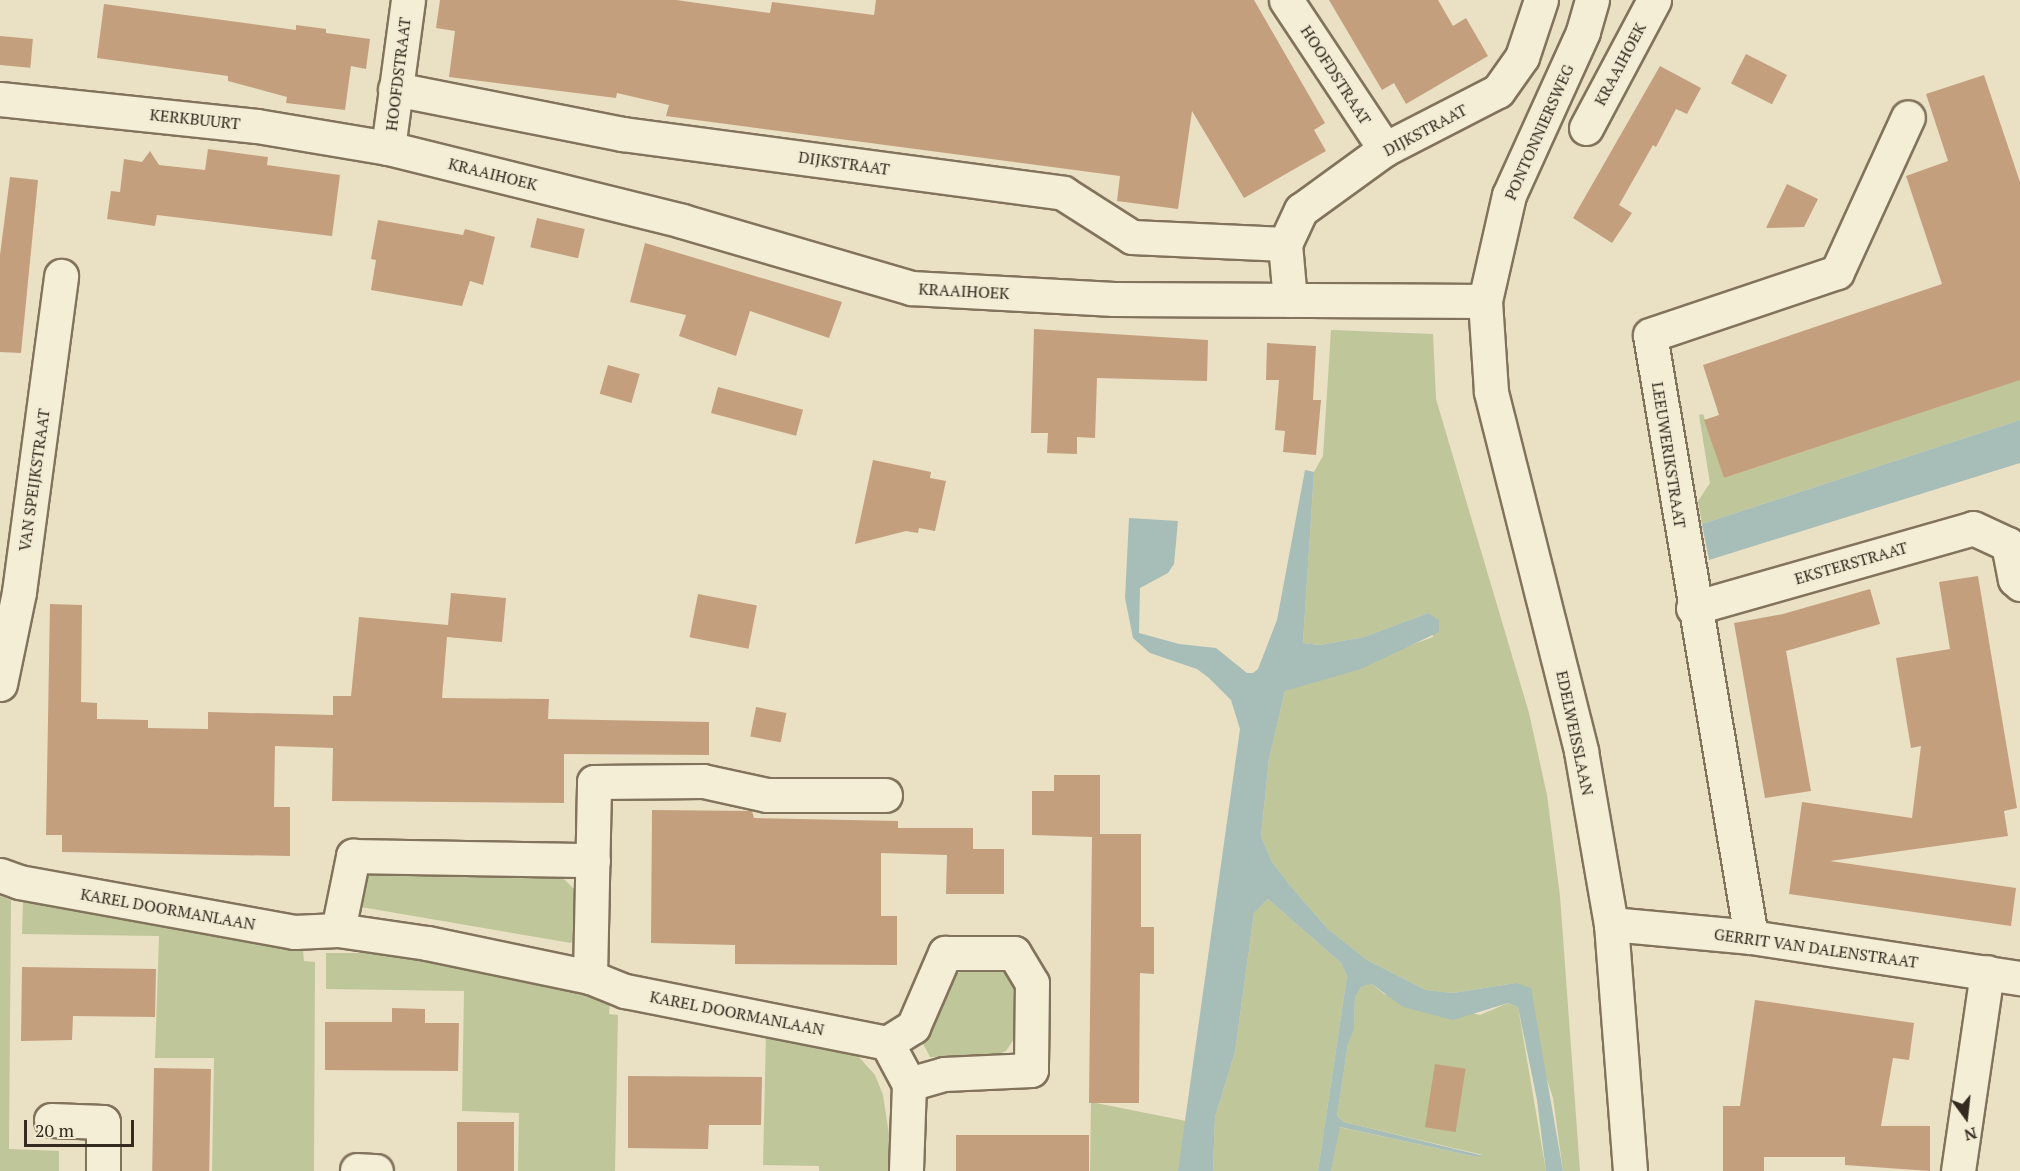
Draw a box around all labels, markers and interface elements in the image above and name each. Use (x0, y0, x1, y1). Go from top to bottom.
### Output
street label: HOOFDSTRAAT (381, 16, 415, 132)
street label: KRAAIHOEK (1590, 19, 1650, 109)
street label: HOOFDSTRAAT (1297, 22, 1375, 128)
street label: PONTONNIERSWEG (1500, 61, 1578, 203)
street label: DIJKSTRAAT (1380, 100, 1470, 160)
street label: KERKBUURT (149, 105, 241, 133)
street label: DIJKSTRAAT (797, 147, 891, 179)
street label: KRAAIHOEK (446, 154, 540, 194)
street label: KRAAIHOEK (918, 279, 1010, 303)
street label: LEEUWERIKSTRAAT (1648, 381, 1690, 529)
street label: VAN SPEIJKSTRAAT (14, 407, 54, 553)
street label: EKSTERSTRAAT (1792, 538, 1910, 588)
street label: EDELWEISSLAAN (1552, 669, 1598, 797)
street label: KAREL DOORMANLAAN (79, 884, 257, 934)
street label: GERRIT VAN DALENSTRAAT (1713, 924, 1919, 972)
street label: KAREL DOORMANLAAN (648, 987, 826, 1039)
north arrow (1936, 1087, 1996, 1147)
scale bar (27, 1108, 136, 1146)
text: 20 m (35, 1118, 74, 1142)
text: N (1962, 1122, 1979, 1147)

